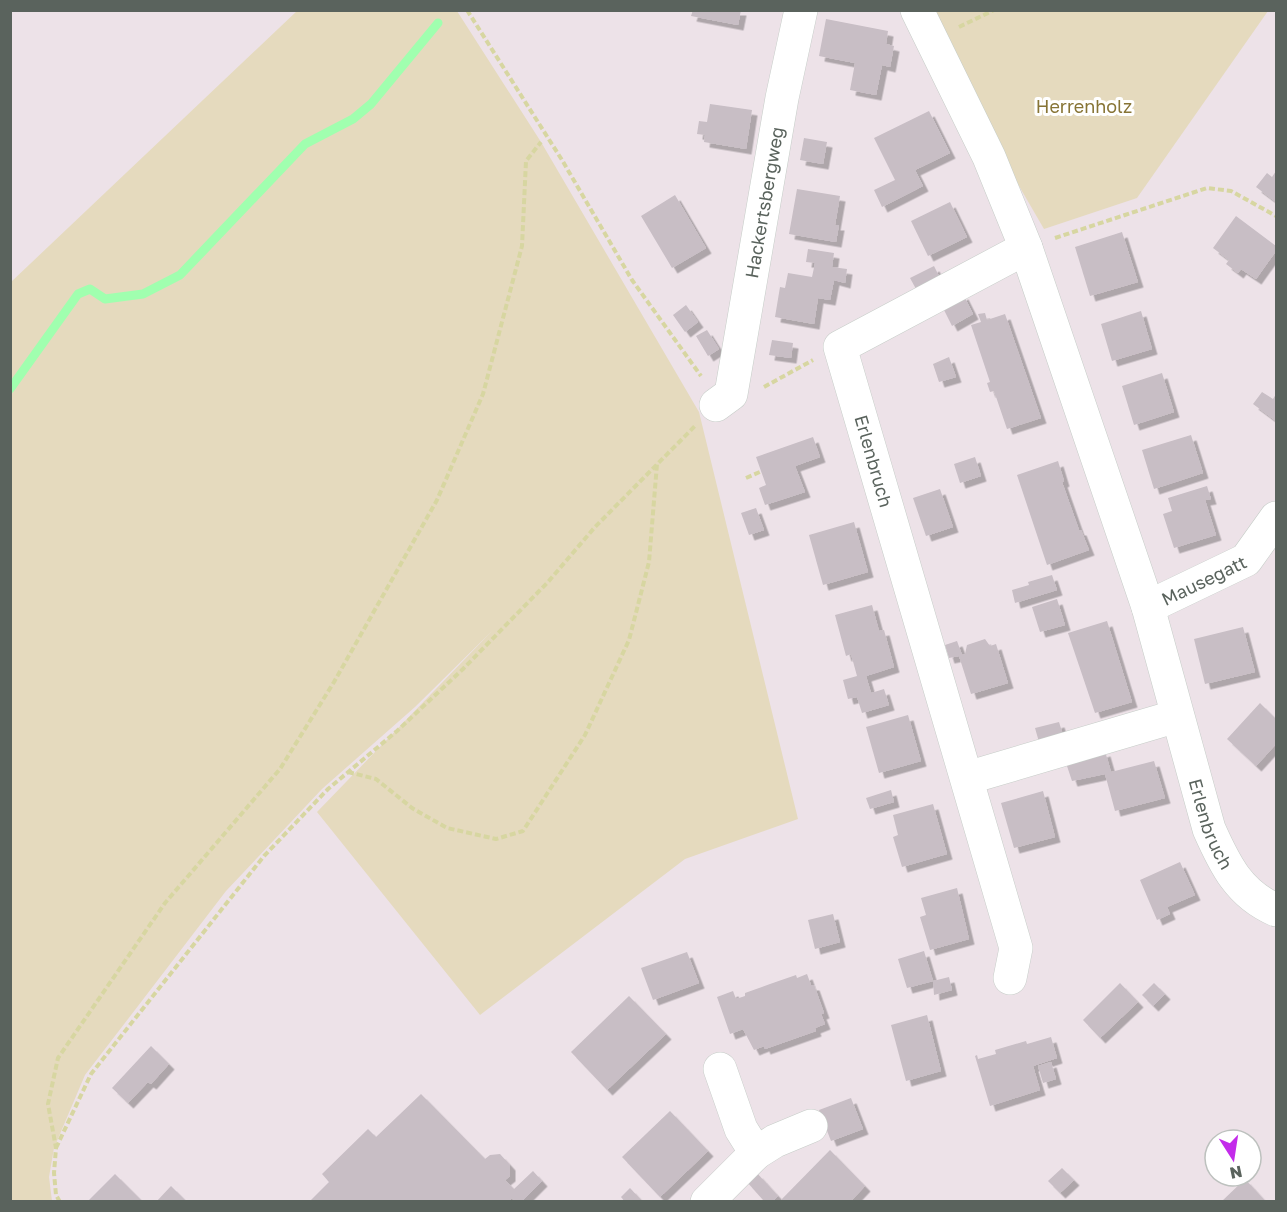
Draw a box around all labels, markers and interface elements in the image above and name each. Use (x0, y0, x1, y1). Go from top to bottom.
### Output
park label: Herrenholz (1036, 95, 1132, 117)
street label: Hackertsbergweg (740, 125, 788, 280)
street label: Erlenbruch (850, 412, 898, 510)
street label: Mausegatt (1158, 550, 1250, 610)
street label: Erlenbruch (1185, 776, 1238, 873)
north arrow (1203, 1128, 1263, 1188)
text: N (1228, 1162, 1244, 1184)

